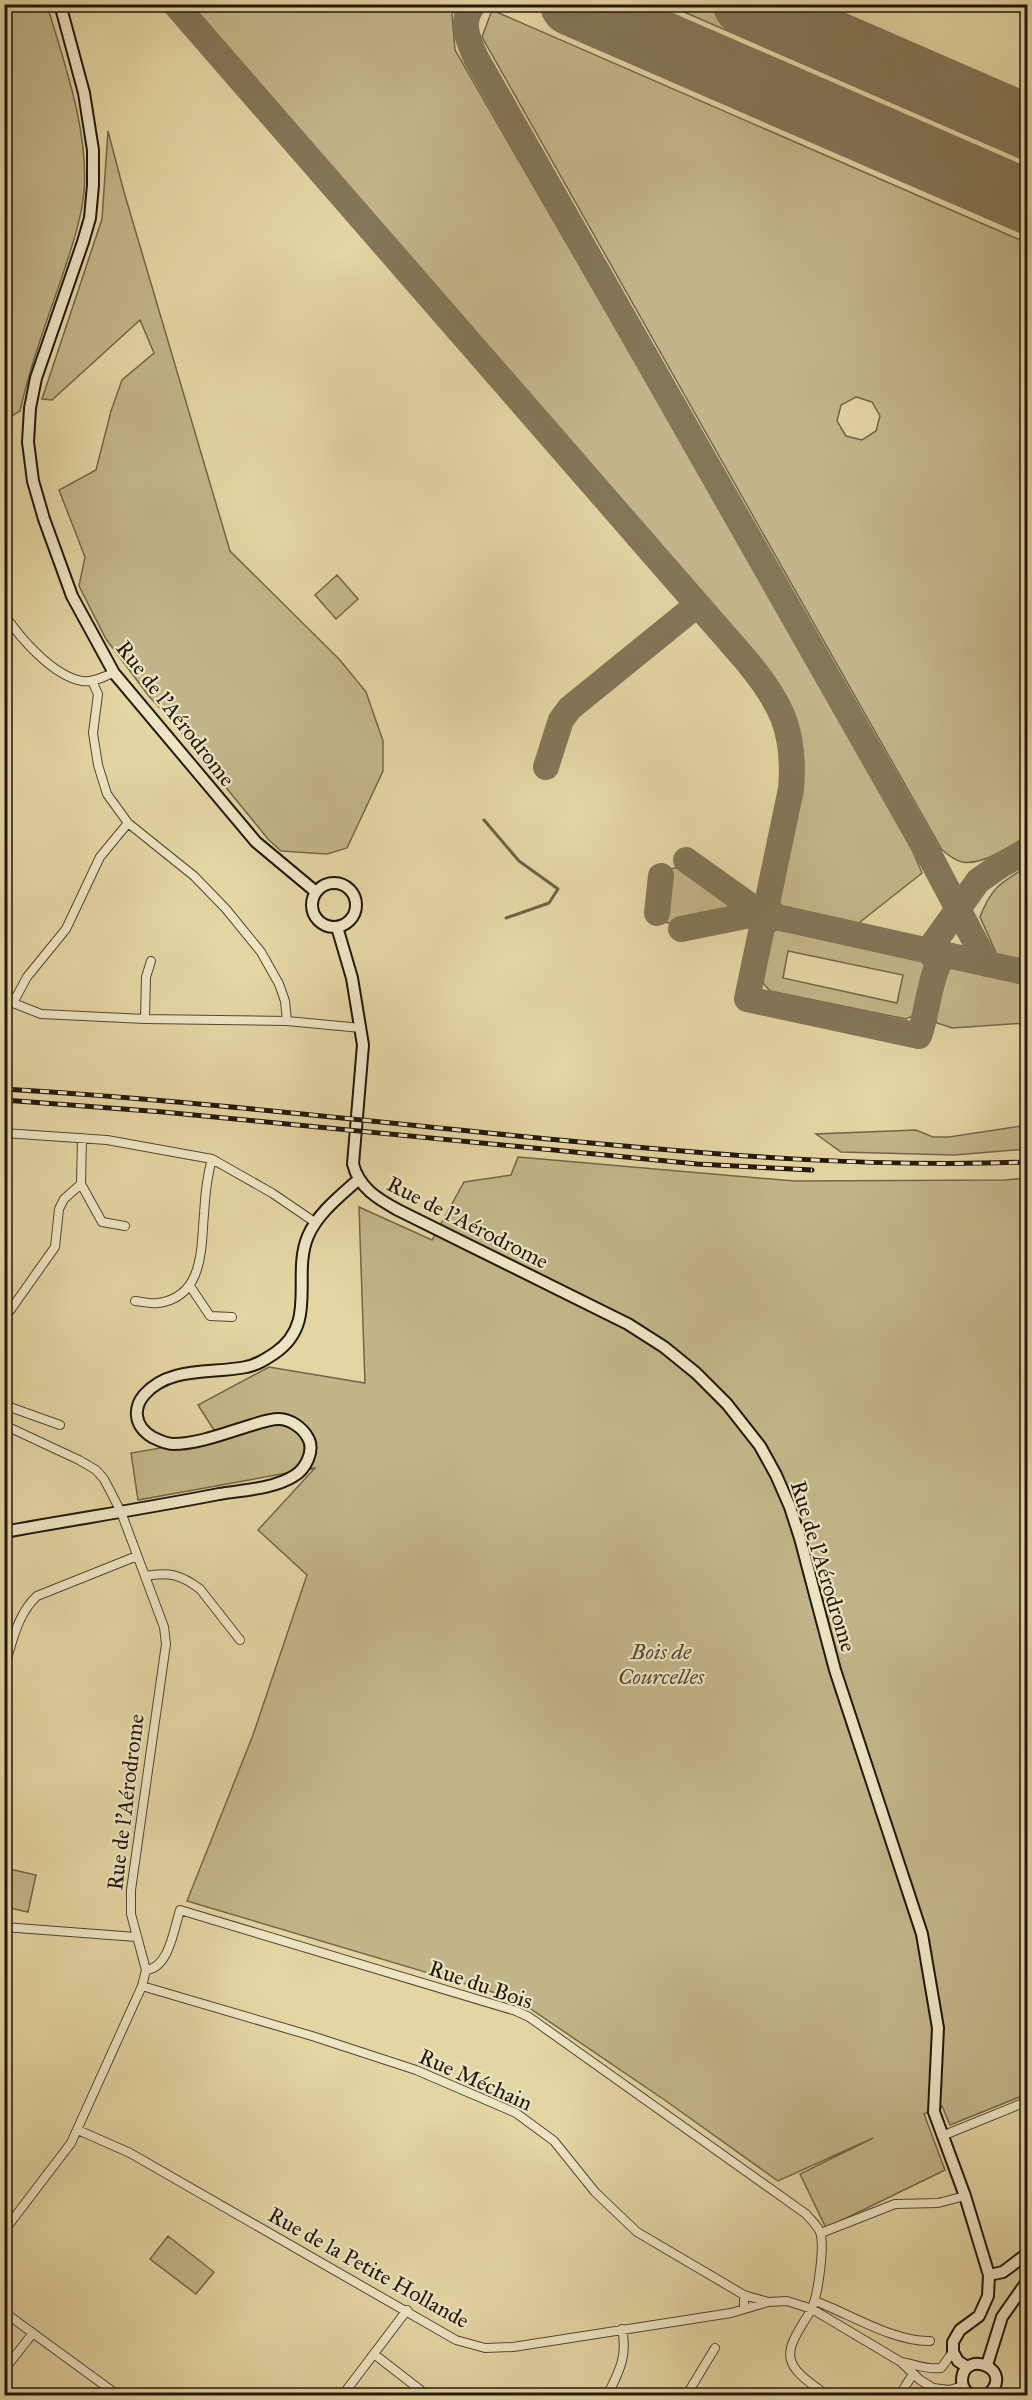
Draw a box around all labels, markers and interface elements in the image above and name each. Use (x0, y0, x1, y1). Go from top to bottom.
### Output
street label: Rue de l'Aérodrome (110, 635, 241, 792)
street label: Rue de l'Aérodrome (383, 1170, 553, 1275)
street label: Rue de l'Aérodrome (785, 1477, 862, 1655)
park label: Bois de Courcelles (618, 1638, 705, 1690)
street label: Rue de l'Aérodrome (101, 1712, 150, 1892)
street label: Rue du Bois (425, 1954, 536, 2015)
street label: Rue Méchain (415, 2042, 537, 2116)
street label: Rue de la Petite Hollande (264, 2201, 474, 2334)

